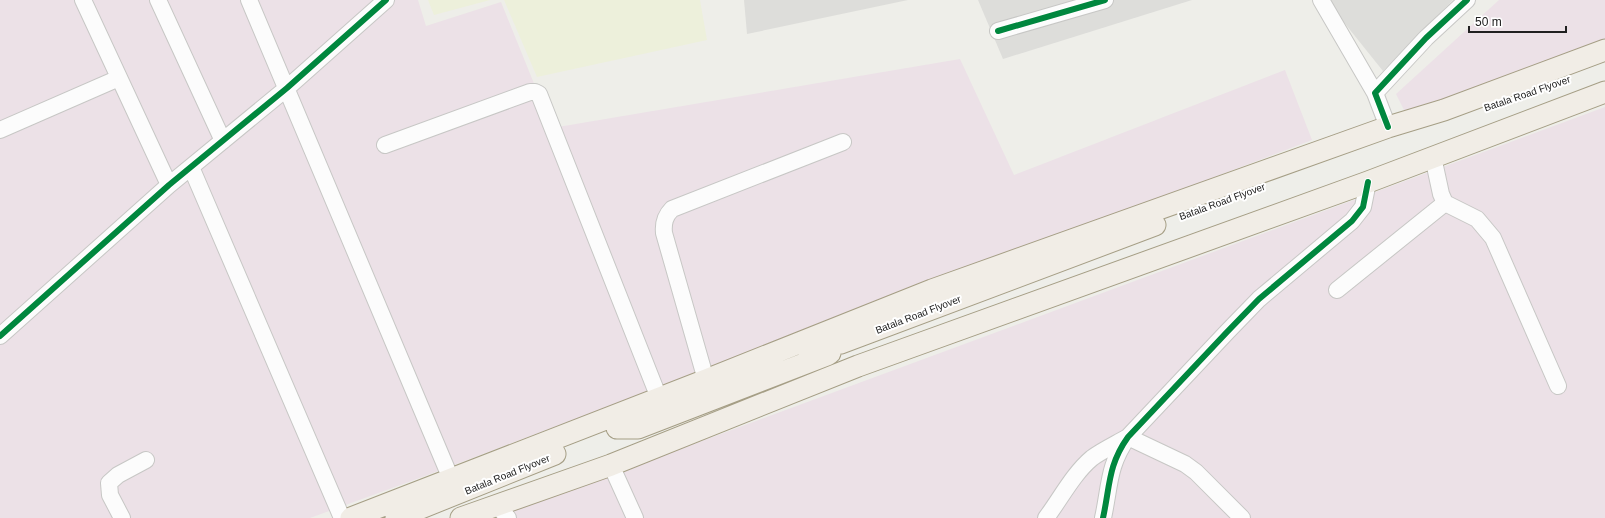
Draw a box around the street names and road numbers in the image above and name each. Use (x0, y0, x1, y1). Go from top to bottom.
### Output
street label: Batala Road Flyover (1483, 73, 1572, 113)
street label: Batala Road Flyover (1178, 181, 1267, 222)
street label: Batala Road Flyover (874, 293, 963, 336)
street label: Batala Road Flyover (463, 452, 552, 497)

